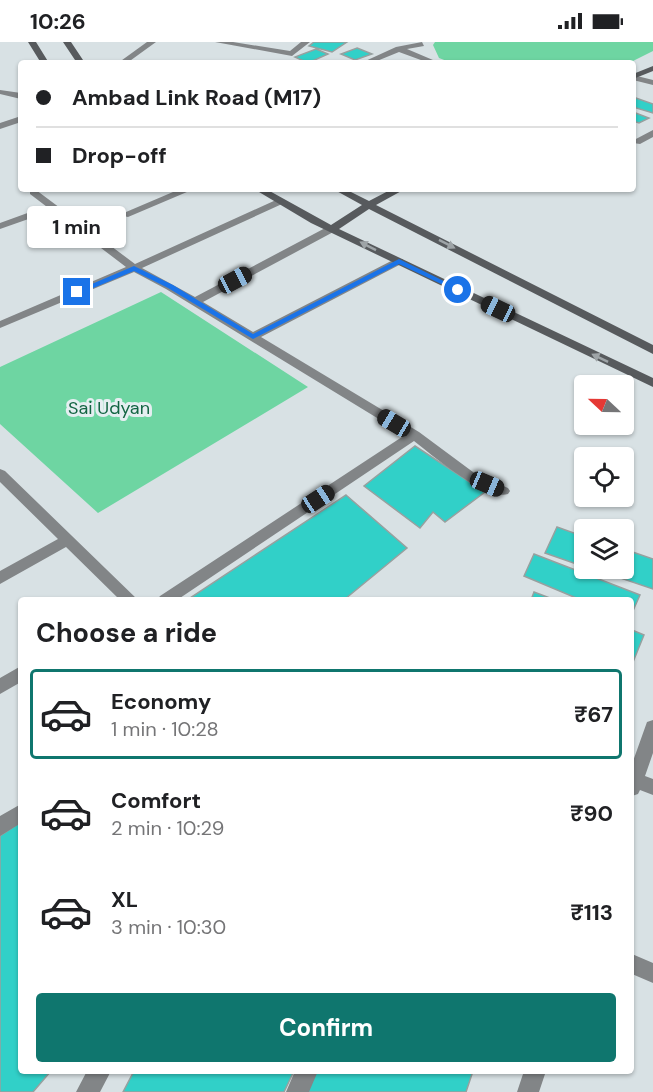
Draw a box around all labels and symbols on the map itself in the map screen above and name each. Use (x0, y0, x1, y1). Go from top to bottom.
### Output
callout: 1 min (28, 205, 127, 247)
one-way arrow (438, 239, 455, 248)
one-way arrow (359, 241, 377, 251)
car (215, 264, 255, 296)
route start (444, 276, 471, 303)
route end (63, 278, 90, 305)
car (478, 293, 518, 325)
one-way arrow (592, 353, 609, 362)
north arrow (574, 375, 634, 435)
park label: Sai Udyan (68, 396, 150, 420)
car (374, 406, 414, 440)
car (467, 469, 507, 499)
car (298, 482, 338, 516)

